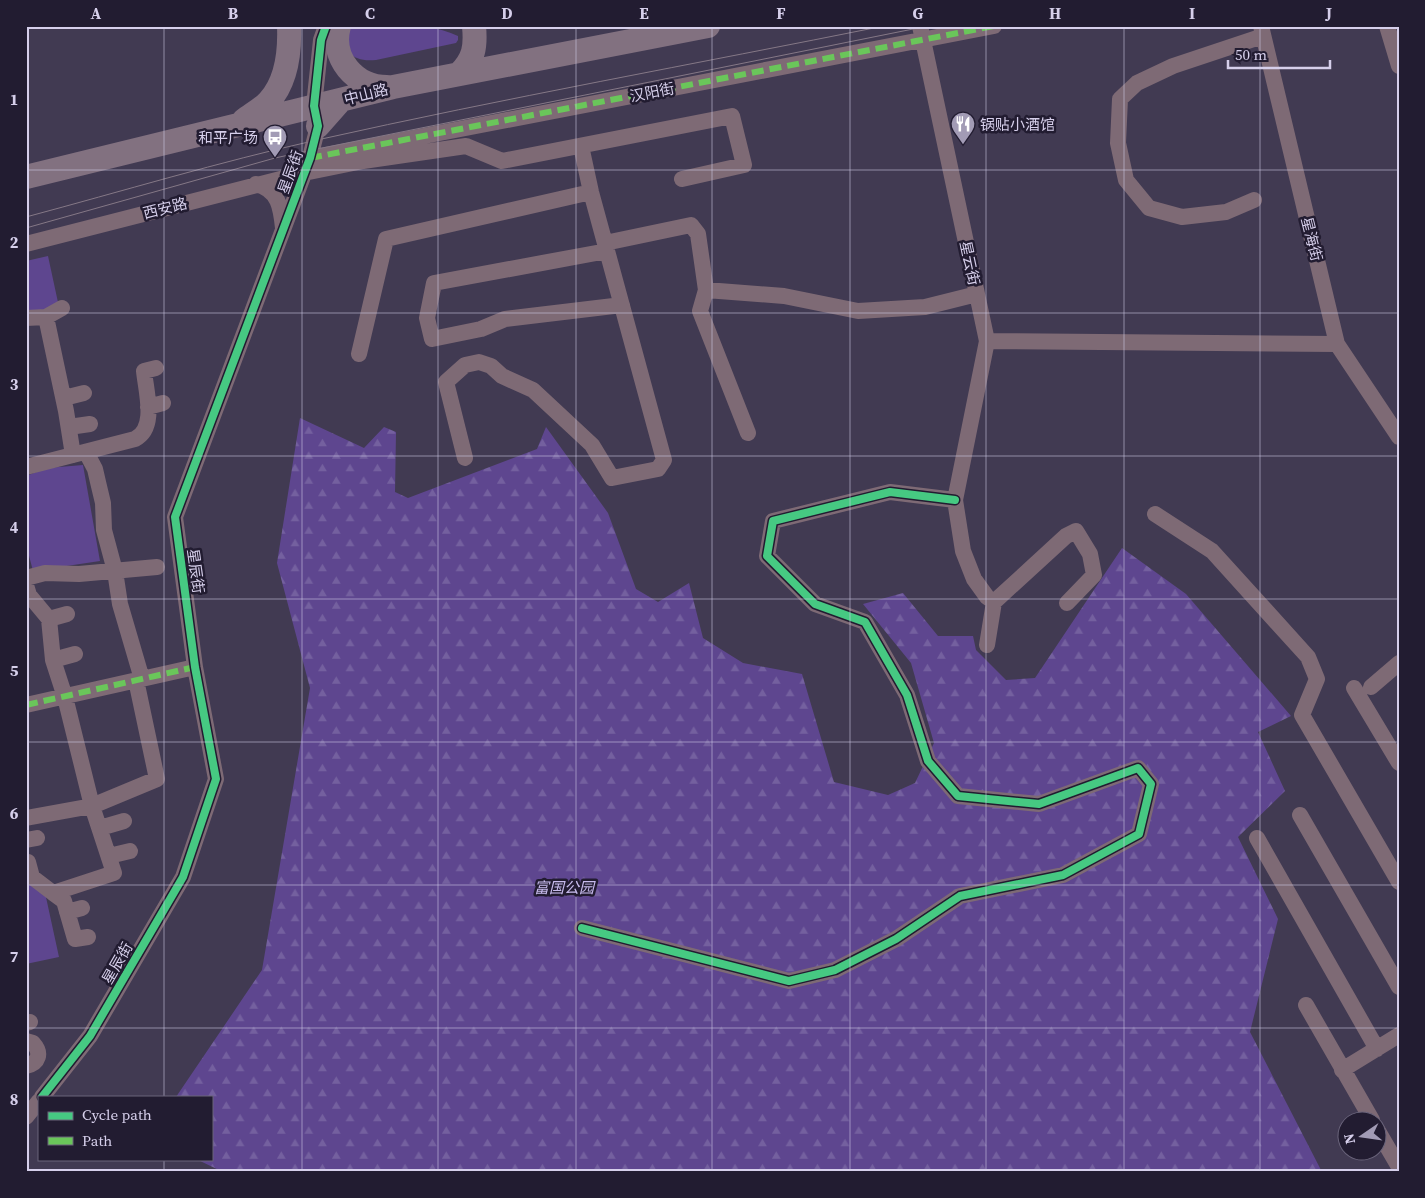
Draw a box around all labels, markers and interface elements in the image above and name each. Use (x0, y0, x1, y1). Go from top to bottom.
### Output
text: A (91, 2, 102, 24)
text: B (228, 2, 239, 24)
text: C (365, 2, 375, 24)
text: D (501, 2, 513, 24)
text: E (639, 2, 649, 24)
text: F (776, 2, 786, 24)
text: G (913, 2, 924, 24)
text: H (1049, 2, 1061, 24)
text: I (1189, 2, 1195, 24)
text: J (1325, 2, 1332, 24)
scale bar (1228, 38, 1330, 70)
text: 50 m (1235, 44, 1267, 65)
street label: 汉阳街 (628, 77, 676, 107)
street label: 中山路 (342, 78, 390, 110)
text: 1 (10, 88, 18, 110)
restaurant icon: 锅贴小酒馆 (950, 111, 976, 145)
place label: 锅贴小酒馆 (980, 114, 1055, 135)
bus stop icon: 和平广场 (262, 124, 288, 158)
place label: 和平广场 (198, 127, 258, 148)
street label: 星辰街 (272, 147, 308, 197)
street label: 西安路 (141, 192, 189, 224)
street label: 星海街 (1296, 215, 1328, 263)
text: 2 (10, 231, 19, 253)
street label: 星云街 (955, 239, 985, 287)
text: 3 (10, 373, 19, 395)
text: 4 (10, 516, 19, 538)
street label: 星辰街 (182, 547, 210, 595)
text: 5 (10, 659, 19, 681)
text: 6 (10, 802, 19, 824)
park label: 富国公园 (534, 877, 596, 898)
street label: 星辰街 (97, 938, 137, 988)
text: 7 (10, 945, 19, 967)
text: 8 (10, 1088, 18, 1110)
legend (38, 1096, 212, 1160)
text: Cycle path (82, 1104, 152, 1125)
north arrow (1338, 1110, 1388, 1160)
text: Path (82, 1130, 112, 1151)
text: N (1338, 1132, 1360, 1146)

